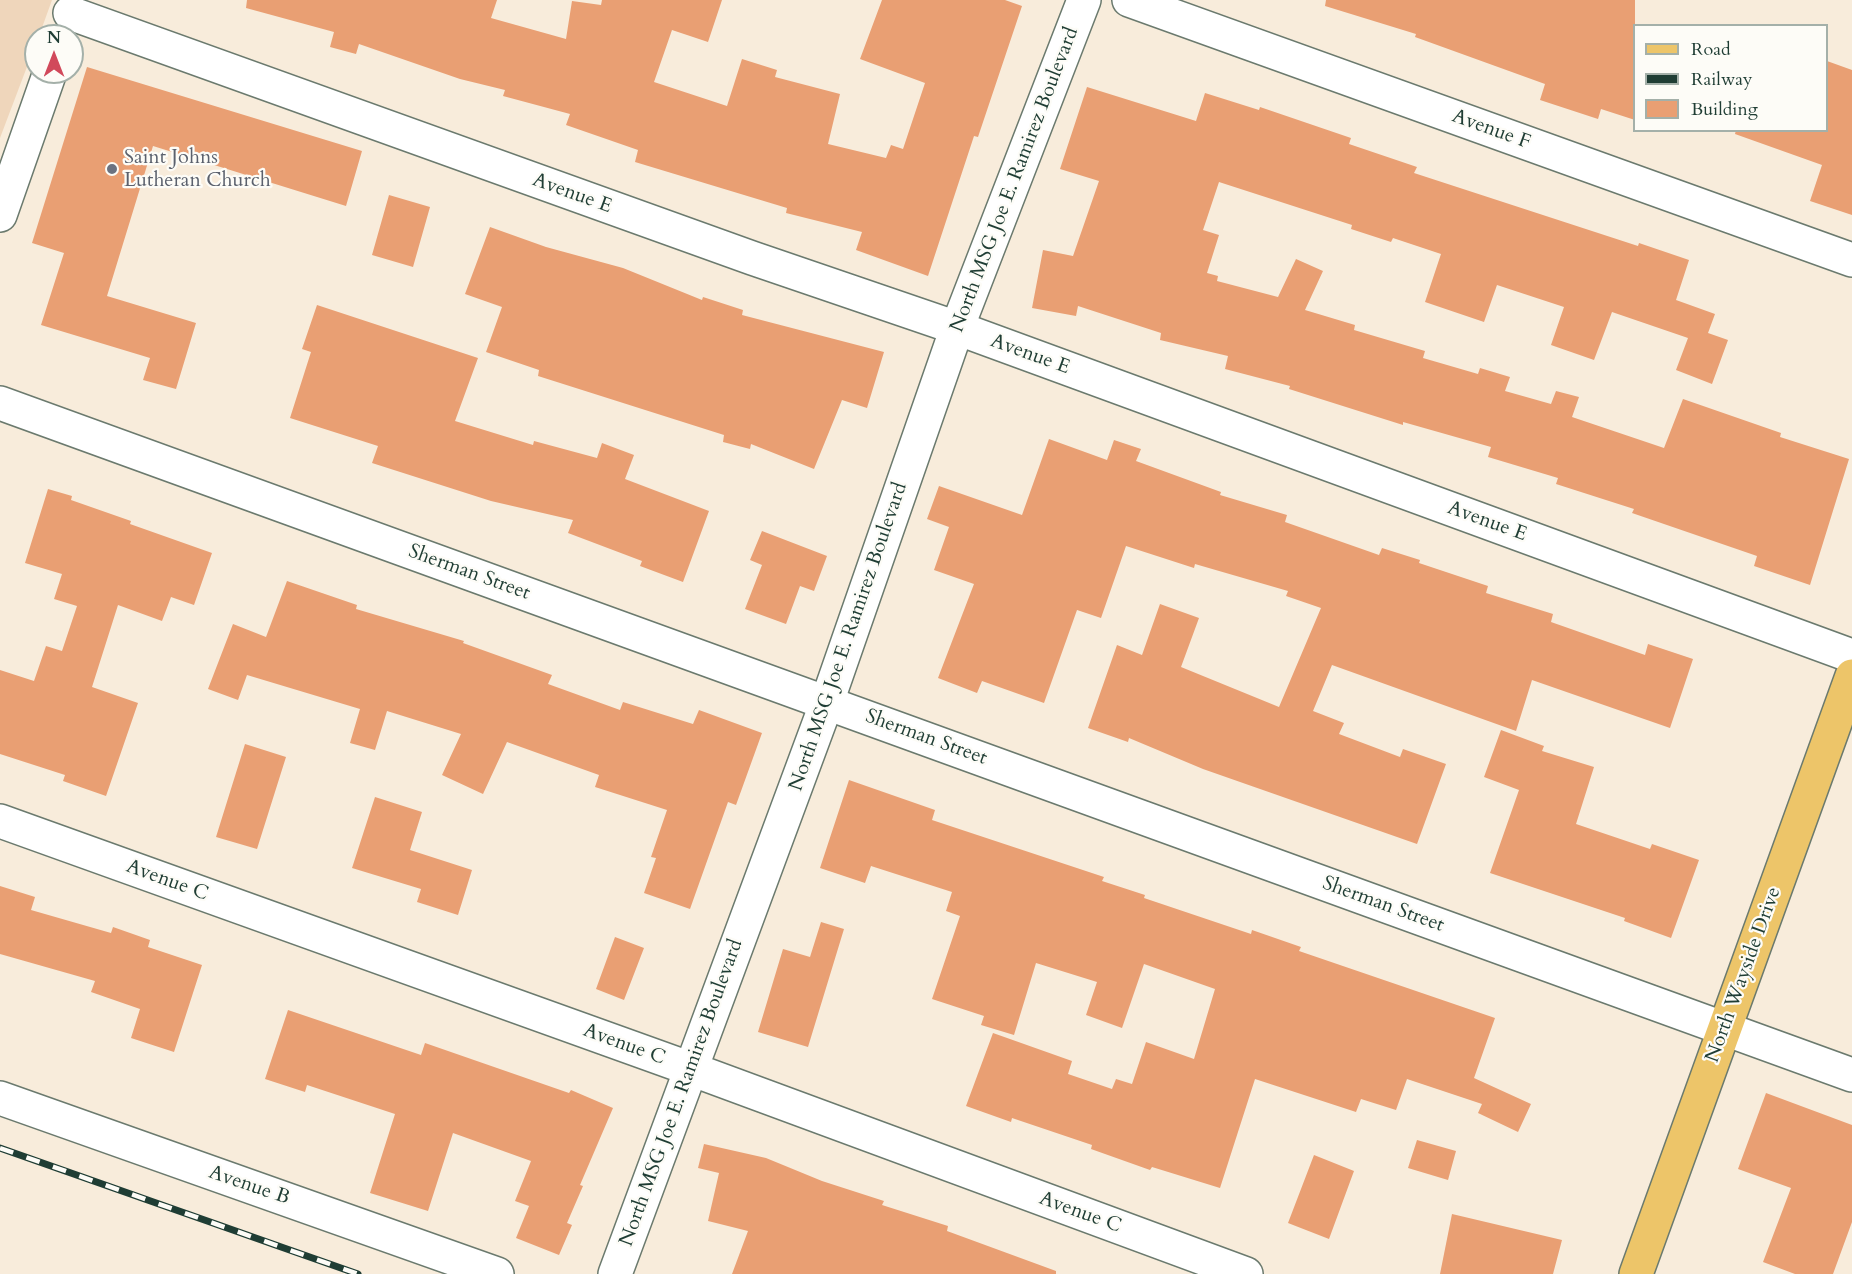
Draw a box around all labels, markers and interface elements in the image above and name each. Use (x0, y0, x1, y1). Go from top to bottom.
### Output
north arrow (24, 24, 84, 84)
street label: North MSG Joe E. Ramirez Boulevard (946, 24, 1084, 336)
legend (1633, 24, 1828, 132)
text: N (47, 27, 61, 49)
text: Road (1691, 37, 1731, 62)
text: Railway (1691, 67, 1753, 92)
text: Building (1691, 97, 1758, 122)
street label: Avenue F (1449, 105, 1533, 155)
place label: Saint Johns Lutheran Church (124, 146, 271, 193)
marker: Saint Johns Lutheran Church (105, 162, 119, 176)
street label: Avenue E (529, 169, 615, 219)
street label: Avenue E (987, 330, 1073, 380)
street label: North MSG Joe E. Ramirez Boulevard (785, 480, 913, 794)
street label: Avenue E (1444, 497, 1530, 547)
street label: Sherman Street (405, 540, 533, 606)
street label: Sherman Street (862, 705, 990, 771)
street label: Avenue C (123, 855, 211, 907)
street label: Sherman Street (1319, 872, 1447, 938)
street label: North Wayside Drive (1701, 884, 1787, 1066)
street label: North MSG Joe E. Ramirez Boulevard (615, 936, 749, 1250)
street label: Avenue C (580, 1019, 668, 1071)
street label: Avenue B (205, 1161, 293, 1211)
street label: Avenue C (1036, 1187, 1124, 1239)

